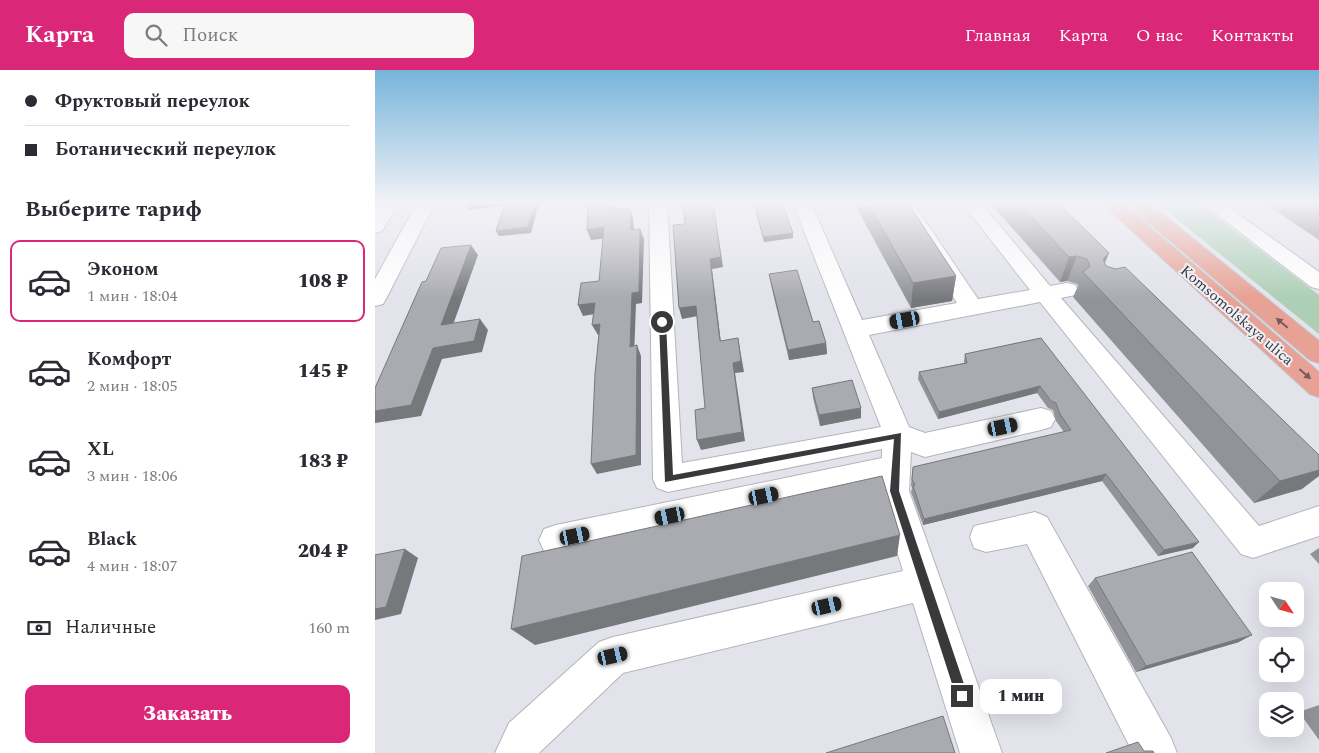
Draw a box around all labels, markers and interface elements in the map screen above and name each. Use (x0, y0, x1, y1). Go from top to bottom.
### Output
search box (124, 13, 474, 58)
text: Карта (25, 17, 94, 53)
icon: search (142, 21, 170, 49)
text: Поиск (182, 21, 238, 50)
text: Главная (965, 22, 1031, 49)
text: Карта (1059, 22, 1108, 49)
text: О нас (1136, 22, 1183, 49)
text: Контакты (1211, 22, 1294, 49)
text: Фруктовый переулок (55, 87, 250, 116)
text: Ботанический переулок (55, 135, 276, 164)
text: Выберите тариф (25, 193, 202, 226)
text: Эконом (87, 255, 158, 284)
icon: car (27, 259, 72, 304)
street label: Komsomolskaya ulica (1175, 260, 1299, 372)
text: 108 ₽ (298, 267, 348, 296)
text: 1 мин · 18:04 (87, 284, 177, 308)
car (888, 310, 921, 330)
route start (651, 311, 673, 333)
one-way arrow (1275, 317, 1288, 328)
text: Комфорт (87, 345, 171, 374)
icon: car (27, 349, 72, 394)
text: 145 ₽ (298, 357, 348, 386)
one-way arrow (1298, 369, 1311, 380)
text: 2 мин · 18:05 (87, 374, 177, 398)
car (986, 417, 1019, 437)
text: XL (87, 435, 114, 464)
icon: car (27, 439, 72, 484)
text: 183 ₽ (298, 447, 348, 476)
text: 3 мин · 18:06 (87, 464, 177, 488)
car (747, 486, 780, 506)
car (653, 506, 686, 526)
text: Black (87, 525, 137, 554)
car (558, 526, 591, 546)
icon: car (27, 529, 72, 574)
text: 204 ₽ (298, 537, 348, 566)
text: 4 мин · 18:07 (87, 554, 177, 578)
north arrow (1259, 582, 1304, 628)
map controls (1259, 582, 1304, 737)
car (810, 595, 843, 617)
text: Наличные (65, 613, 156, 642)
icon: cash (25, 614, 53, 642)
text: 160 m (308, 616, 350, 640)
button: locate (1259, 637, 1304, 682)
car (596, 645, 629, 667)
callout: 1 мин (979, 678, 1062, 714)
text: 1 мин (998, 684, 1044, 708)
button: Заказать (25, 685, 350, 743)
route end (951, 685, 973, 707)
button: layers (1259, 692, 1304, 737)

